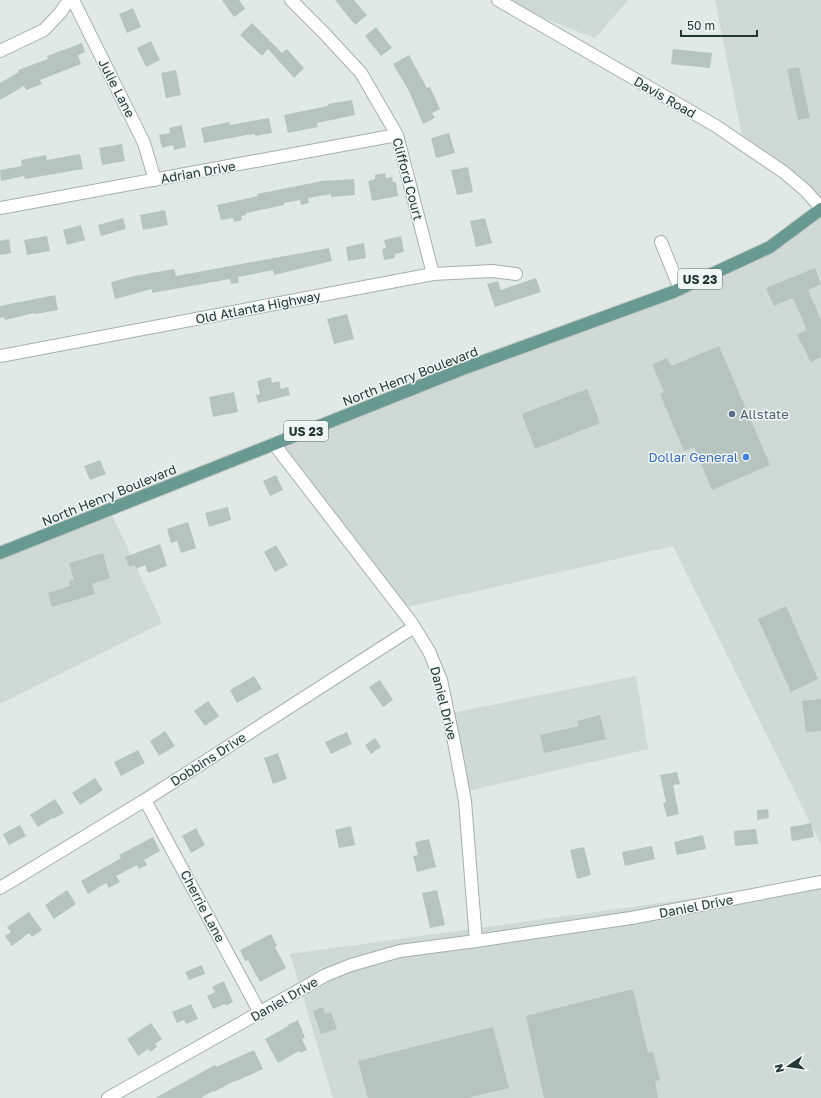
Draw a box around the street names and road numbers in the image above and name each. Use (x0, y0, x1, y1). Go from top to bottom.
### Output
street label: Julie Lane (95, 56, 139, 120)
street label: Davis Road (631, 73, 699, 121)
street label: Clifford Court (389, 136, 427, 222)
street label: Adrian Drive (159, 158, 237, 186)
road number: US 23 (678, 269, 722, 289)
street label: Old Atlanta Highway (194, 287, 323, 327)
street label: North Henry Boulevard (340, 343, 480, 409)
road number: US 23 (284, 421, 328, 441)
street label: North Henry Boulevard (39, 461, 179, 529)
street label: Daniel Drive (427, 665, 461, 741)
street label: Dobbins Drive (167, 729, 249, 789)
street label: Cherrie Lane (177, 867, 229, 945)
street label: Daniel Drive (658, 891, 734, 921)
street label: Daniel Drive (247, 973, 321, 1025)

